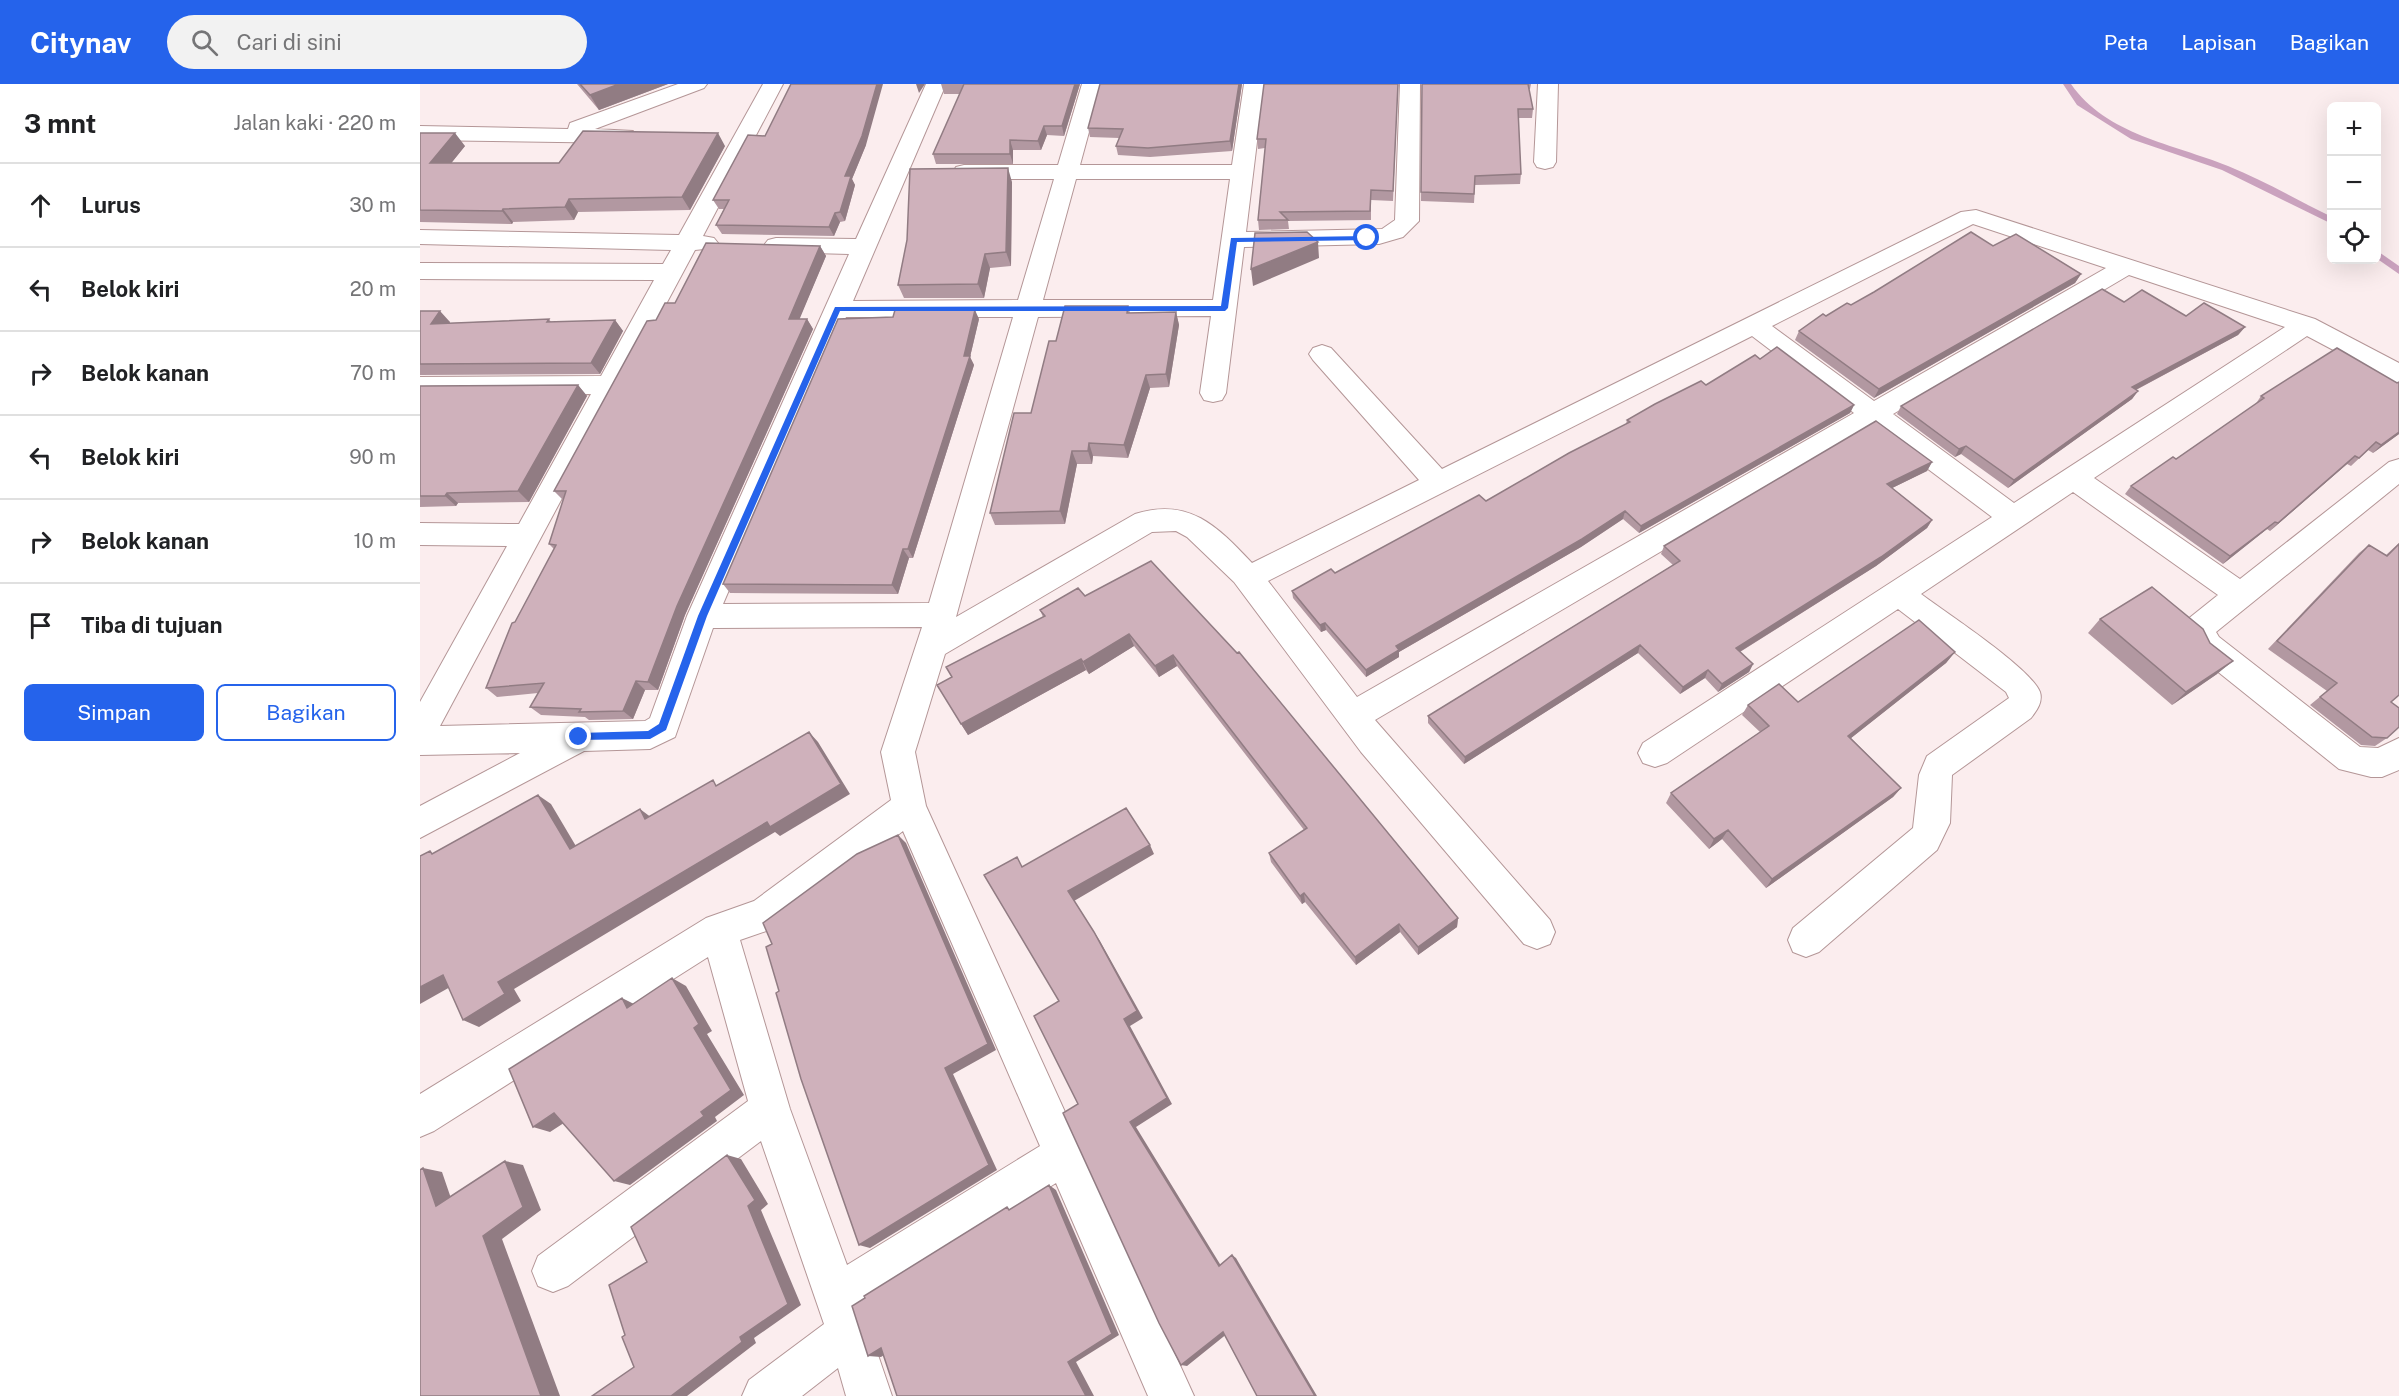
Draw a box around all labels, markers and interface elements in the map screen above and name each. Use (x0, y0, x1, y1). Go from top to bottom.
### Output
search box (167, 15, 587, 69)
text: Citynav (30, 26, 131, 59)
icon: search (188, 26, 221, 59)
text: Cari di sini (236, 29, 342, 55)
text: Peta (2104, 30, 2148, 55)
text: Lapisan (2181, 30, 2257, 55)
text: Bagikan (2290, 30, 2369, 55)
map controls (2327, 102, 2381, 264)
button: + (2327, 102, 2381, 156)
text: 3 mnt (24, 108, 96, 139)
text: Jalan kaki · 220 m (233, 111, 396, 135)
button: − (2327, 156, 2381, 210)
icon: ahead (24, 189, 57, 222)
text: Lurus (81, 192, 141, 218)
text: 30 m (349, 193, 396, 217)
button: locate (2327, 210, 2381, 264)
route start (1353, 224, 1379, 250)
icon: left (24, 273, 57, 306)
text: Belok kiri (81, 276, 179, 302)
text: 20 m (350, 277, 396, 301)
icon: right (24, 357, 57, 390)
text: Belok kanan (81, 360, 209, 386)
text: 70 m (350, 361, 396, 385)
icon: left (24, 441, 57, 474)
text: Belok kiri (81, 444, 179, 470)
text: 90 m (349, 445, 396, 469)
icon: right (24, 525, 57, 558)
text: Belok kanan (81, 528, 209, 554)
text: 10 m (353, 529, 396, 553)
icon: arrive (24, 609, 57, 642)
text: Tiba di tujuan (81, 612, 222, 638)
button: Simpan (24, 684, 204, 741)
button: Bagikan (216, 684, 396, 741)
route end (565, 723, 591, 749)

